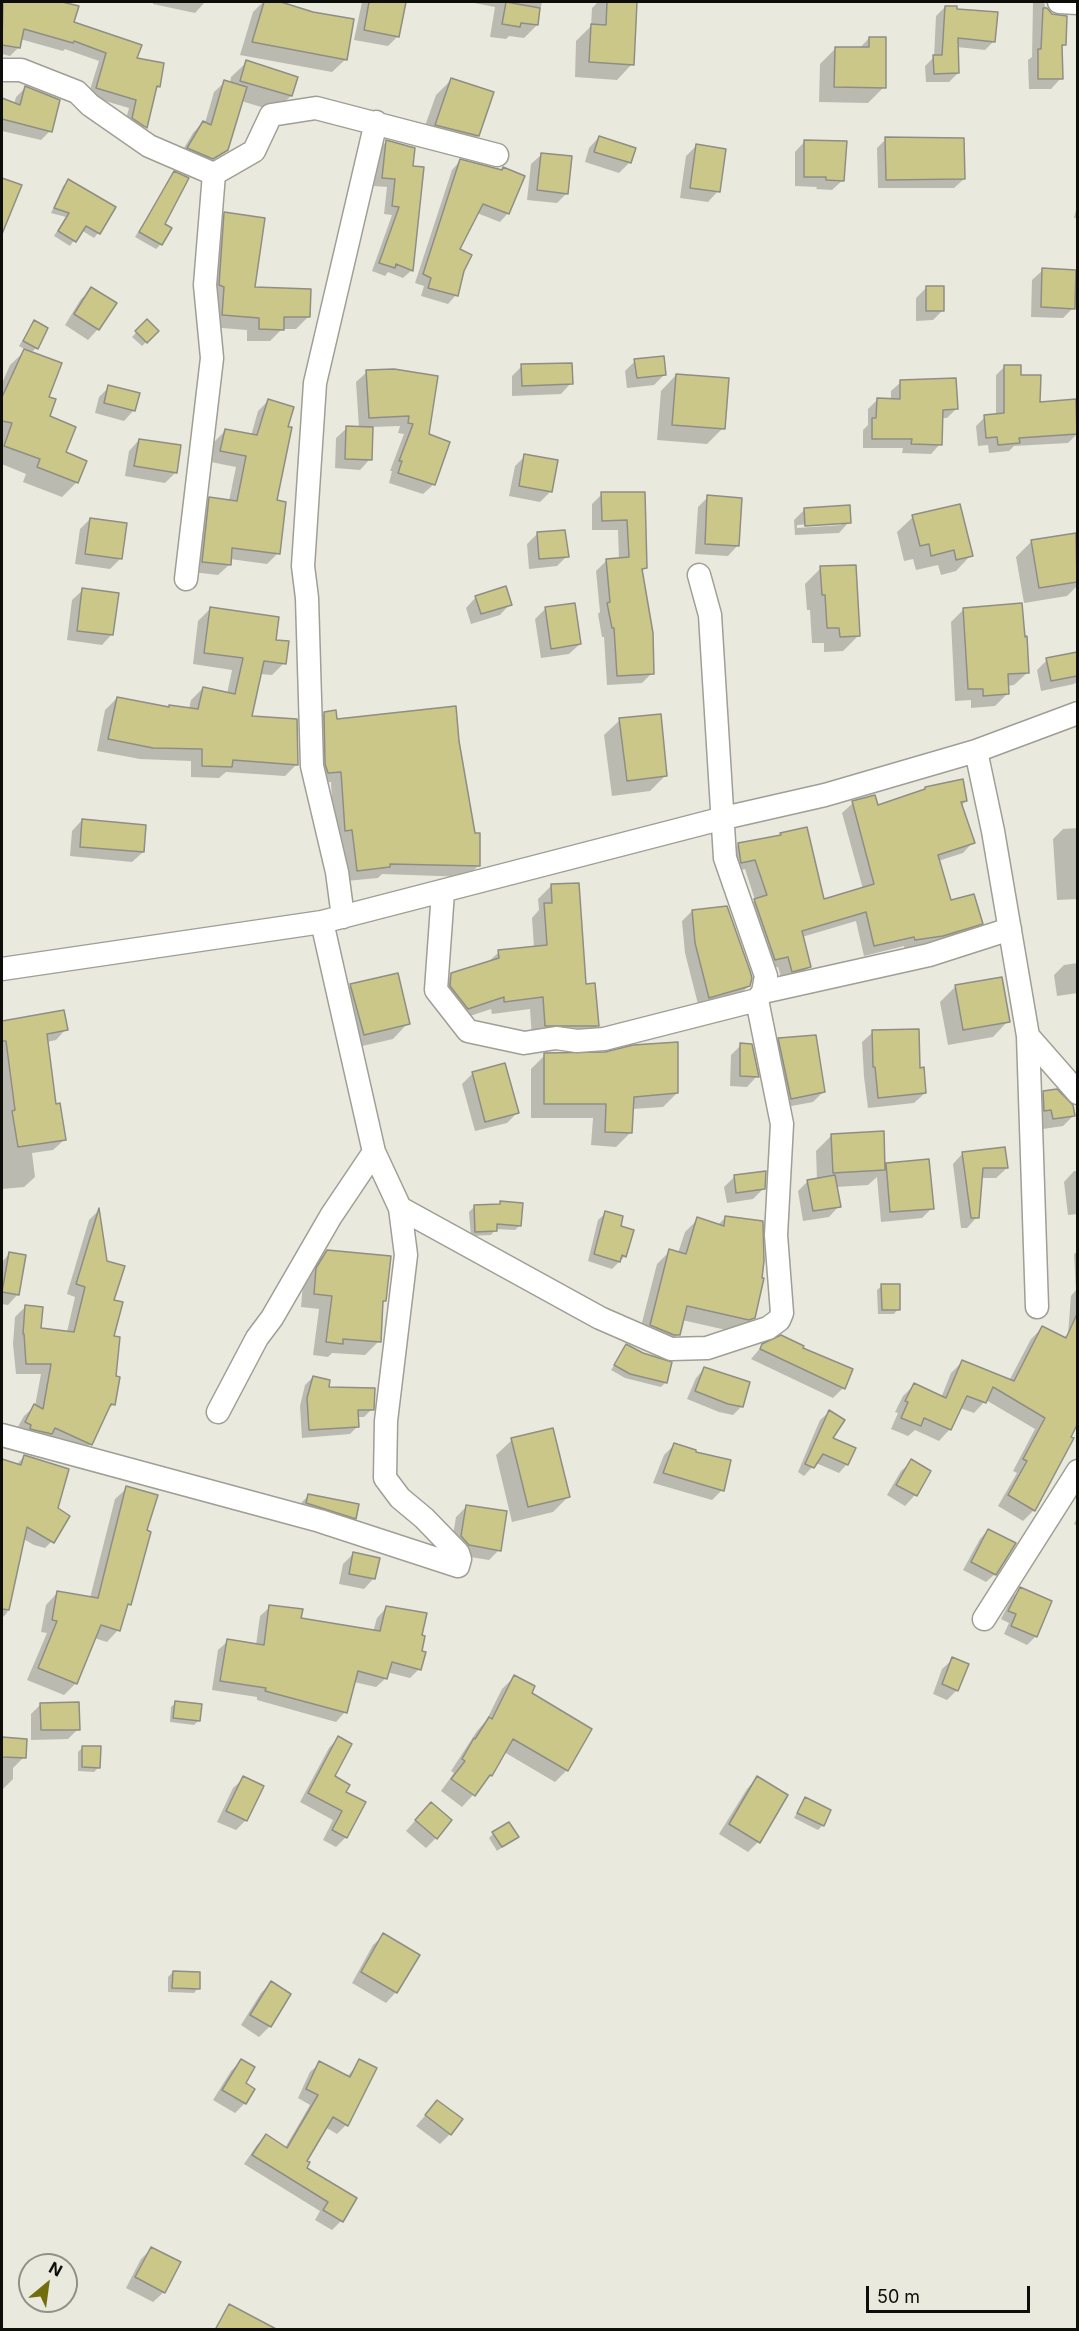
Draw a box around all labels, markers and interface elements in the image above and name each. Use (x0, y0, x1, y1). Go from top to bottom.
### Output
north arrow (18, 2253, 78, 2313)
text: N (46, 2257, 66, 2281)
scale bar (869, 2274, 1032, 2312)
text: 50 m (877, 2286, 920, 2307)

